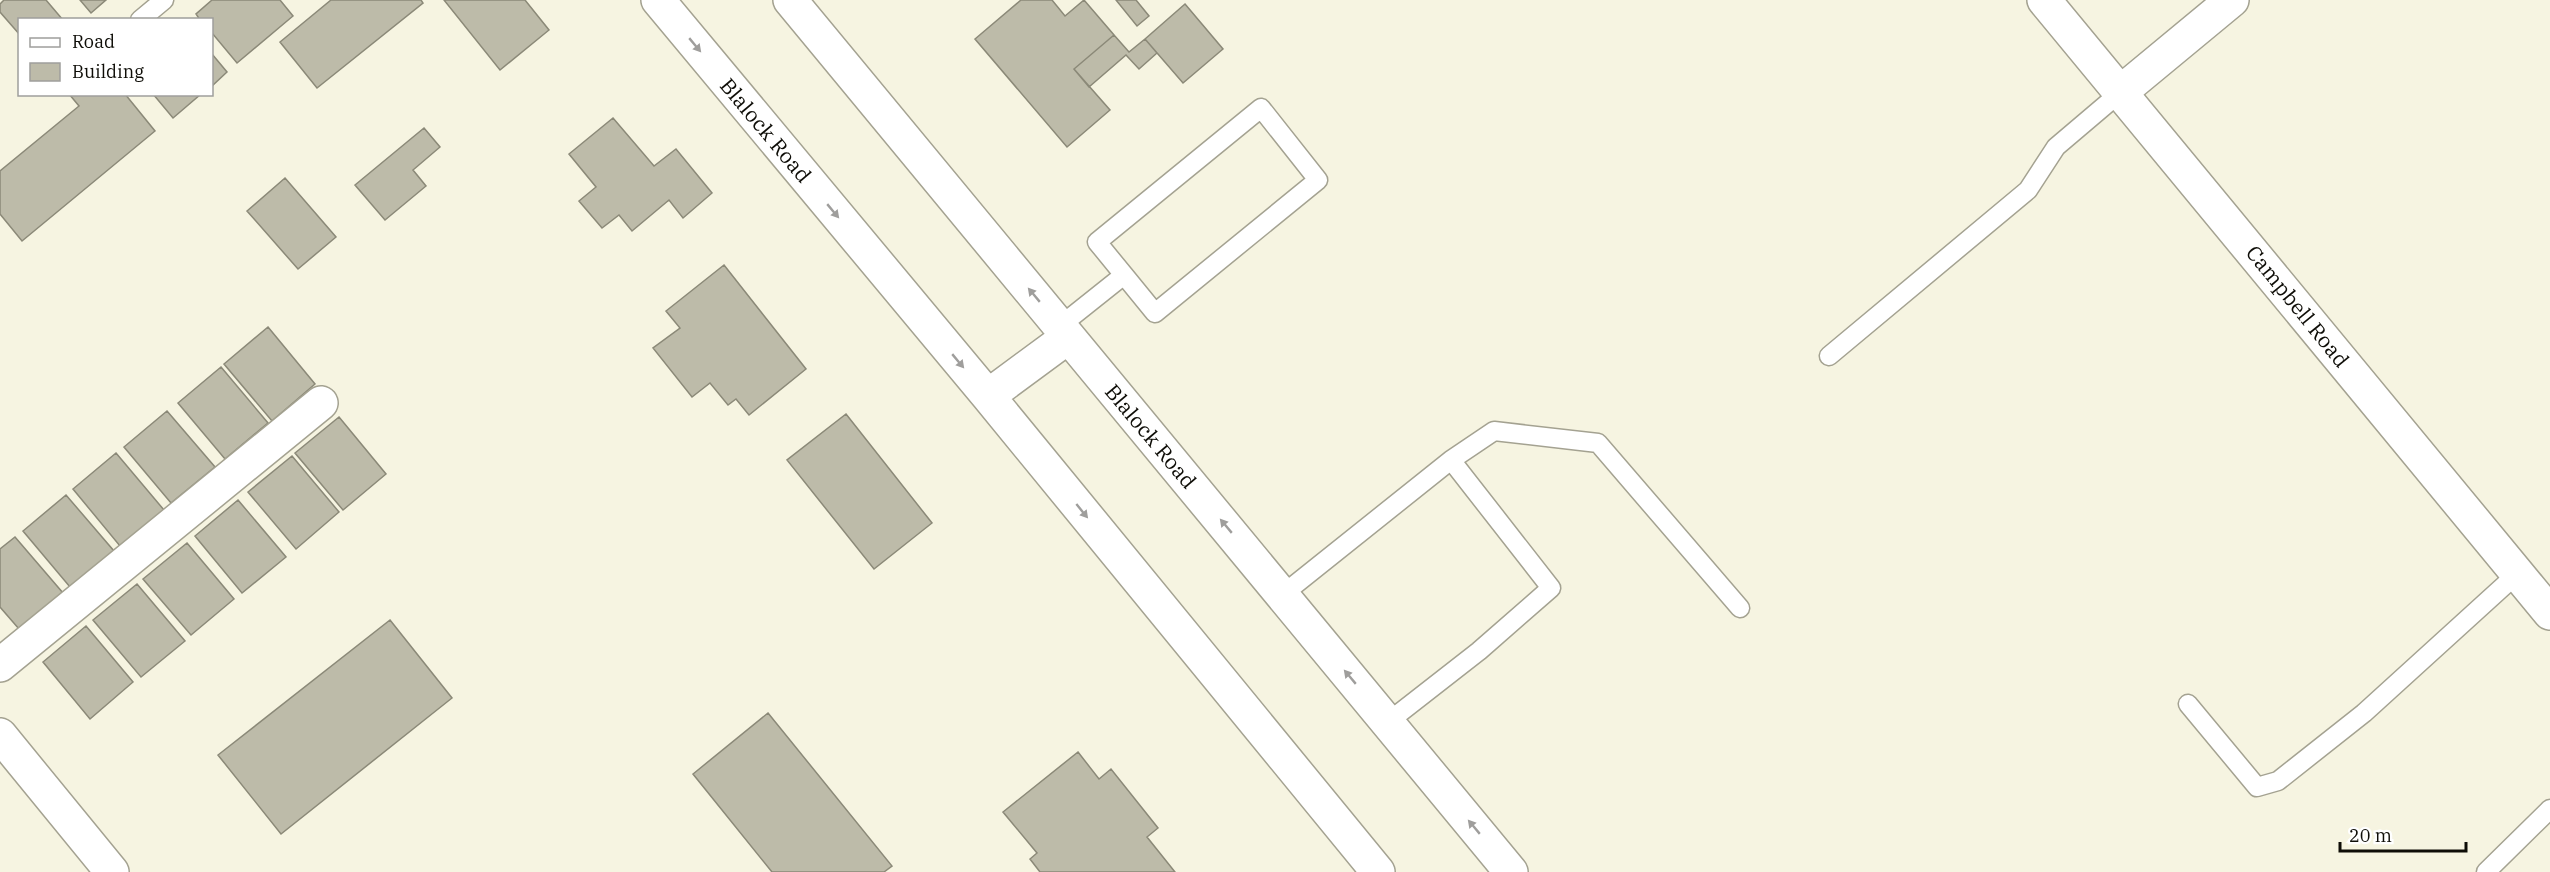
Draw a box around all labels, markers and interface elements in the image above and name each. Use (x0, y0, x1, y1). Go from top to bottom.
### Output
legend (18, 18, 213, 96)
text: Road (72, 30, 115, 53)
one-way arrow (688, 37, 701, 52)
text: Building (72, 60, 144, 83)
street label: Blalock Road (714, 72, 818, 188)
one-way arrow (827, 203, 840, 219)
street label: Campbell Road (2240, 239, 2356, 373)
one-way arrow (1028, 287, 1041, 303)
one-way arrow (951, 353, 964, 368)
street label: Blalock Road (1099, 378, 1203, 494)
one-way arrow (1075, 504, 1087, 519)
one-way arrow (1219, 518, 1232, 534)
one-way arrow (1344, 669, 1357, 684)
scale bar (2340, 815, 2466, 853)
one-way arrow (1468, 820, 1481, 835)
text: 20 m (2349, 824, 2392, 847)

